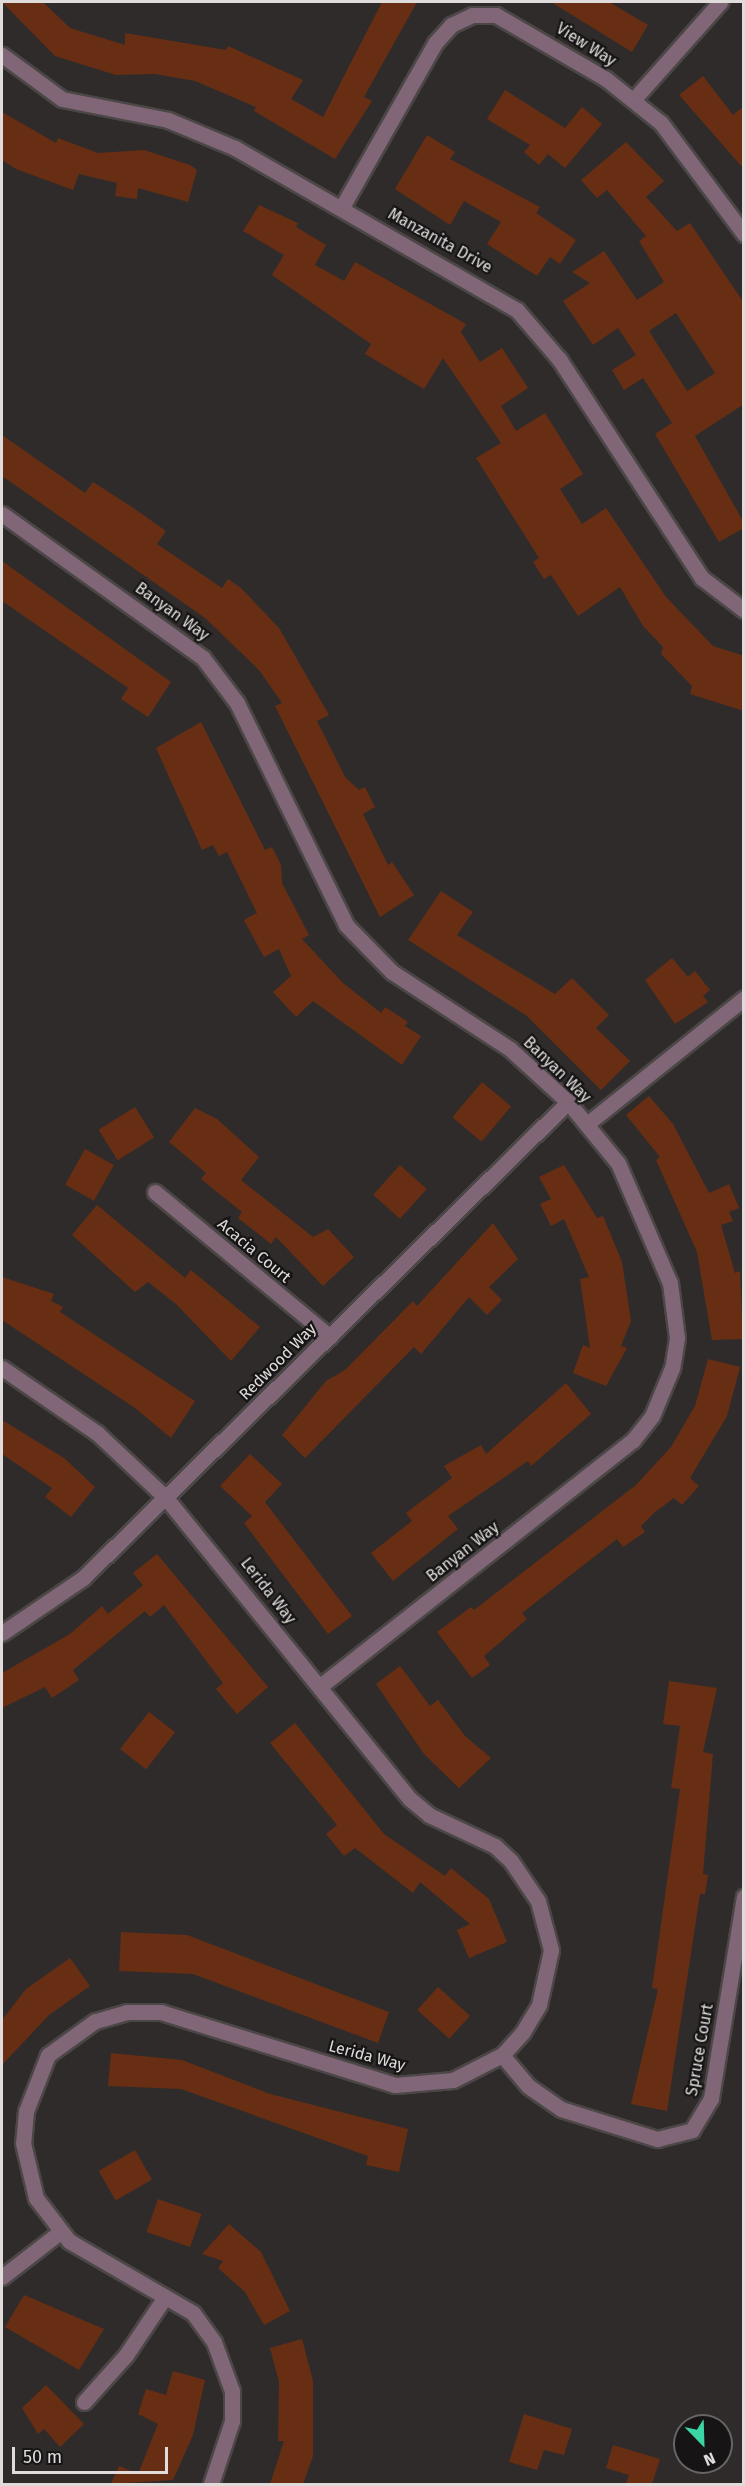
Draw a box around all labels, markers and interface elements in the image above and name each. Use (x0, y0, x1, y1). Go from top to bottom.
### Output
street label: View Way (553, 19, 619, 71)
street label: Manzanita Drive (385, 204, 495, 278)
street label: Banyan Way (131, 579, 213, 645)
street label: Banyan Way (519, 1033, 595, 1107)
street label: Acacia Court (213, 1215, 295, 1287)
street label: Redwood Way (236, 1320, 320, 1404)
street label: Banyan Way (423, 1518, 503, 1586)
street label: Lerida Way (236, 1554, 300, 1628)
street label: Spruce Court (682, 2002, 718, 2098)
street label: Lerida Way (327, 2037, 407, 2075)
north arrow (673, 2414, 733, 2474)
scale bar (15, 2435, 171, 2473)
text: 50 m (23, 2446, 62, 2468)
text: N (701, 2448, 718, 2470)

